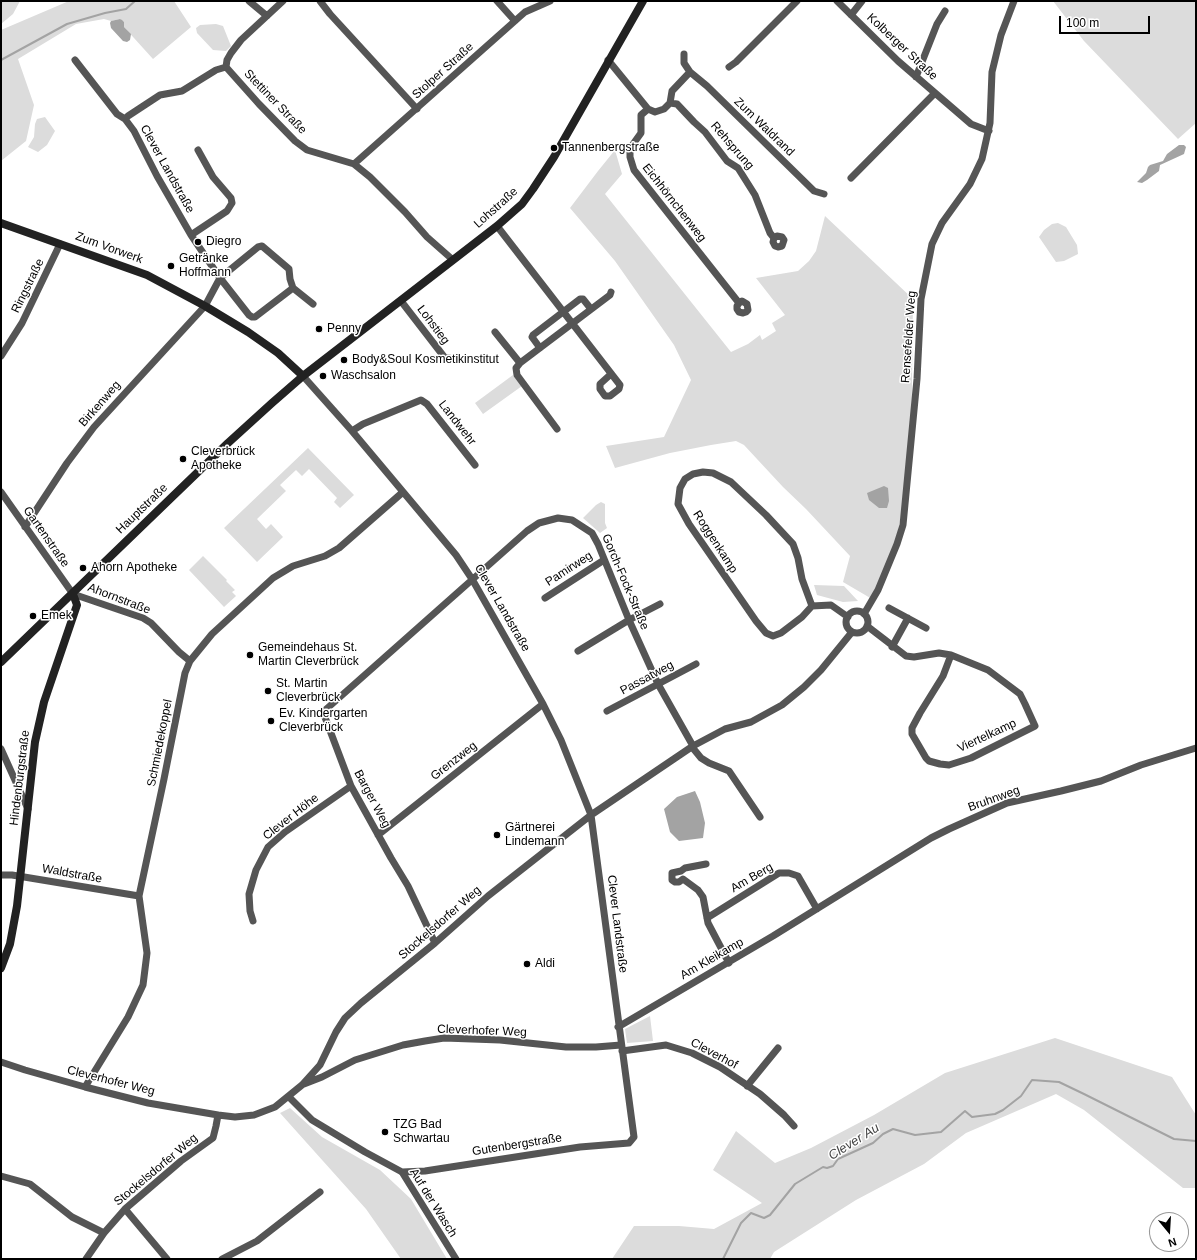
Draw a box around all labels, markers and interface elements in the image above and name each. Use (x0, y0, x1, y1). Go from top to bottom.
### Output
scale bar (1061, 8, 1152, 34)
street label: Kolberger Straße (864, 11, 940, 83)
text: 100 m (1066, 16, 1099, 30)
street label: Stolper Straße (409, 40, 477, 102)
street label: Stettiner Straße (241, 67, 309, 137)
street label: Zum Waldrand (731, 95, 797, 159)
street label: Rehsprung (707, 119, 757, 173)
street label: Clever Landstraße (137, 122, 197, 216)
place label: Tannenbergstraße (562, 141, 659, 155)
marker: Tannenbergstraße (549, 143, 559, 153)
street label: Eichhörnchenweg (639, 161, 709, 245)
street label: Lohstraße (471, 185, 521, 231)
street label: Zum Vorwerk (73, 229, 145, 267)
place label: Diegro (206, 235, 241, 249)
marker: Diegro (193, 237, 203, 247)
place label: Getränke Hoffmann (179, 252, 231, 280)
street label: Ringstraße (9, 256, 47, 316)
marker: Getränke Hoffmann (166, 261, 176, 271)
street label: Rensefelder Weg (899, 290, 919, 384)
street label: Lohstieg (414, 303, 452, 347)
place label: Penny (327, 322, 361, 336)
marker: Penny (314, 324, 324, 334)
place label: Body&Soul Kosmetikinstitut (352, 353, 499, 367)
marker: Body&Soul Kosmetikinstitut (339, 355, 349, 365)
place label: Waschsalon (331, 369, 396, 383)
marker: Waschsalon (318, 371, 328, 381)
street label: Birkenweg (76, 378, 124, 430)
street label: Landwehr (435, 398, 479, 448)
place label: Cleverbrück Apotheke (191, 445, 255, 473)
marker: Cleverbrück Apotheke (178, 454, 188, 464)
street label: Hauptstraße (113, 481, 171, 537)
street label: Gartenstraße (20, 504, 72, 570)
street label: Roggenkamp (690, 508, 740, 576)
street label: Gorch-Fock-Straße (598, 532, 652, 632)
street label: Pamirweg (543, 548, 595, 590)
place label: Ahorn Apotheke (91, 561, 177, 575)
street label: Clever Landstraße (471, 562, 533, 654)
marker: Ahorn Apotheke (78, 563, 88, 573)
street label: Ahornstraße (86, 580, 152, 618)
place label: Emek (41, 609, 72, 623)
marker: Emek (28, 611, 38, 621)
place label: Gemeindehaus St. Martin Cleverbrück (258, 641, 359, 669)
marker: Gemeindehaus St. Martin Cleverbrück (245, 650, 255, 660)
street label: Passatweg (618, 658, 676, 698)
place label: St. Martin Cleverbrück (276, 677, 340, 705)
marker: St. Martin Cleverbrück (263, 686, 273, 696)
street label: Schmiedekoppel (144, 698, 176, 788)
place label: Ev. Kindergarten Cleverbrück (279, 707, 367, 735)
marker: Ev. Kindergarten Cleverbrück (266, 716, 276, 726)
street label: Viertelkamp (955, 716, 1019, 756)
street label: Hindenburgstraße (7, 729, 33, 827)
street label: Grenzweg (428, 738, 480, 784)
street label: Barger Weg (351, 767, 393, 831)
street label: Bruhnweg (966, 783, 1022, 815)
street label: Clever Höhe (260, 791, 322, 843)
place label: Gärtnerei Lindemann (505, 821, 564, 849)
marker: Gärtnerei Lindemann (492, 830, 502, 840)
street label: Am Berg (728, 860, 776, 896)
street label: Waldstraße (41, 862, 103, 886)
street label: Clever Landstraße (604, 874, 630, 974)
street label: Stockelsdorfer Weg (396, 883, 484, 963)
street label: Am Kleikamp (678, 935, 746, 983)
place label: Aldi (535, 957, 555, 971)
marker: Aldi (522, 959, 532, 969)
street label: Cleverhofer Weg (437, 1022, 527, 1040)
street label: Cleverhof (688, 1036, 740, 1072)
street label: Cleverhofer Weg (66, 1063, 156, 1099)
place label: TZG Bad Schwartau (393, 1118, 450, 1146)
water label: Clever Au (826, 1120, 882, 1164)
marker: TZG Bad Schwartau (380, 1127, 390, 1137)
street label: Stockelsdorfer Weg (111, 1131, 201, 1209)
street label: Gutenbergstraße (471, 1131, 563, 1159)
street label: Auf der Wasch (406, 1166, 460, 1240)
north arrow (1149, 1212, 1189, 1252)
text: N (1167, 1236, 1178, 1249)

